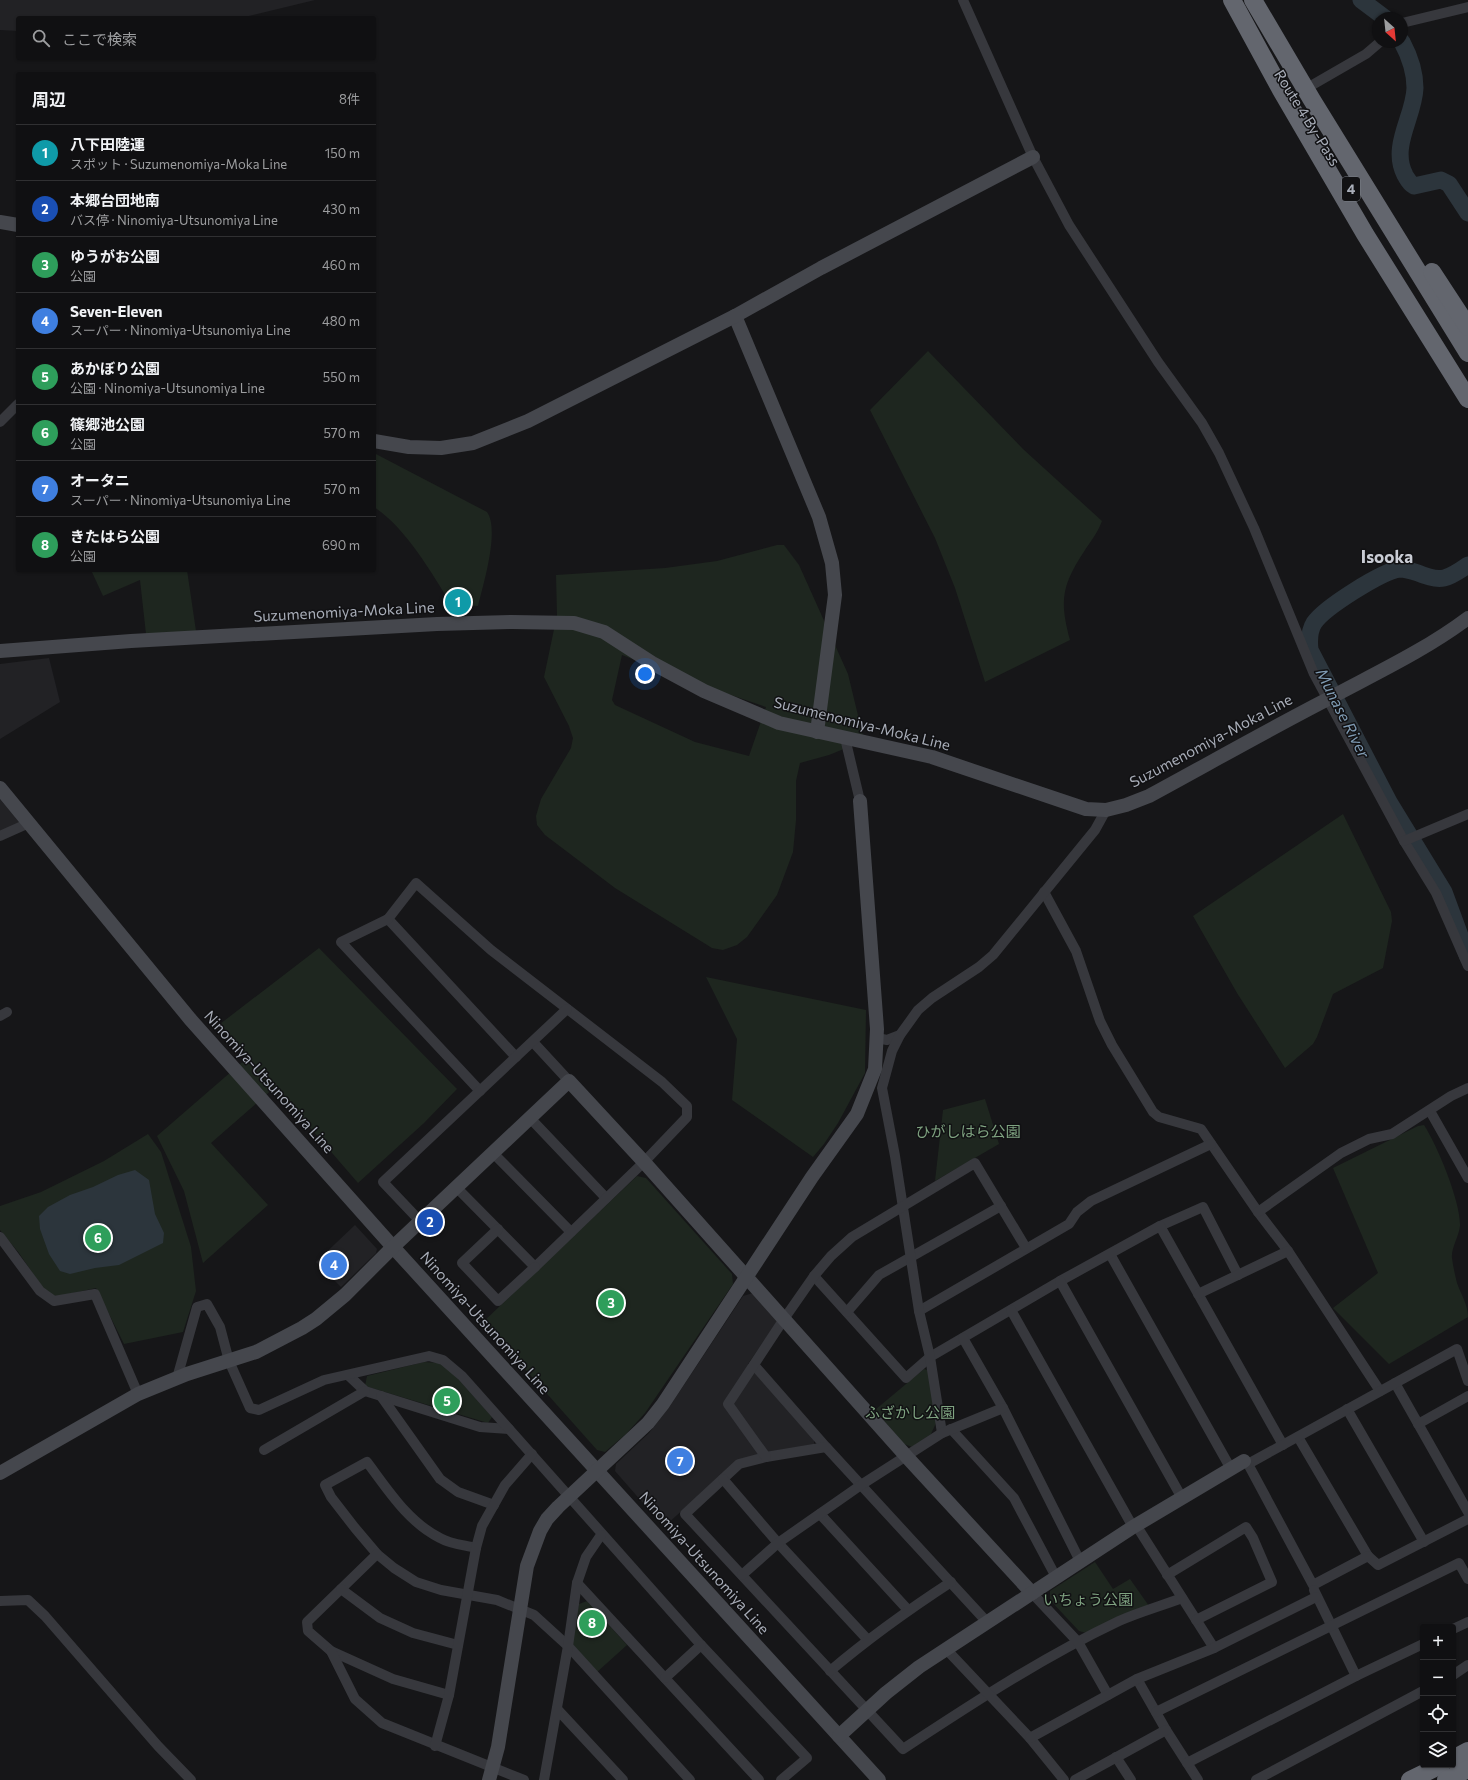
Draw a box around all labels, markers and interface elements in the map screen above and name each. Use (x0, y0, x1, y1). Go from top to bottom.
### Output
north arrow (1372, 12, 1408, 48)
search box (16, 16, 376, 60)
icon: search (30, 27, 52, 49)
text: ここで検索 (62, 30, 137, 48)
street label: Route 4 By-Pass (1271, 66, 1345, 169)
text: 周辺 (32, 89, 66, 110)
text: 8件 (339, 91, 360, 107)
text: 八下田陸運 (70, 135, 145, 153)
text: 1 (42, 145, 48, 161)
text: 150 m (325, 145, 360, 161)
text: スポット · Suzumenomiya-Moka Line (70, 156, 287, 172)
road number: 4 (1342, 177, 1360, 201)
text: 本郷台団地南 (70, 191, 160, 209)
text: 2 (41, 201, 49, 217)
text: 430 m (322, 201, 360, 217)
text: バス停 · Ninomiya-Utsunomiya Line (70, 212, 278, 228)
text: ゆうがお公園 (70, 247, 160, 265)
text: 3 (41, 257, 49, 273)
text: 460 m (322, 257, 360, 273)
text: 公園 (70, 268, 96, 284)
text: Seven-Eleven (70, 302, 163, 320)
text: 4 (41, 313, 49, 329)
text: 480 m (322, 313, 360, 329)
text: スーパー · Ninomiya-Utsunomiya Line (70, 322, 291, 338)
text: あかぼり公園 (70, 359, 160, 377)
text: 5 (41, 369, 49, 385)
text: 550 m (323, 369, 360, 385)
text: 公園 · Ninomiya-Utsunomiya Line (70, 380, 265, 396)
text: 篠郷池公園 (70, 415, 145, 433)
text: 6 (41, 425, 49, 441)
text: 570 m (323, 425, 360, 441)
text: 公園 (70, 436, 96, 452)
text: オータニ (70, 471, 130, 489)
text: 7 (41, 481, 49, 497)
text: 570 m (323, 481, 360, 497)
text: スーパー · Ninomiya-Utsunomiya Line (70, 492, 291, 508)
text: きたはら公園 (70, 527, 160, 545)
text: 8 (41, 537, 49, 553)
text: 690 m (322, 537, 360, 553)
district label: Isooka (1361, 546, 1413, 567)
text: 公園 (70, 548, 96, 564)
pin: 1 (445, 587, 471, 617)
street label: Suzumenomiya-Moka Line (253, 597, 435, 625)
your location (635, 664, 655, 684)
water label: Munase River (1313, 665, 1374, 761)
street label: Suzumenomiya-Moka Line (1126, 690, 1295, 791)
street label: Suzumenomiya-Moka Line (772, 692, 952, 754)
street label: Ninomiya-Utsunomiya Line (201, 1006, 339, 1156)
park label: ひがしはら公園 (915, 1122, 1021, 1140)
pin: 2 (417, 1207, 443, 1237)
pin: 6 (85, 1223, 111, 1253)
street label: Ninomiya-Utsunomiya Line (417, 1247, 555, 1397)
pin: 4 (321, 1250, 347, 1280)
pin: 3 (598, 1288, 624, 1318)
pin: 5 (434, 1386, 460, 1416)
park label: ふざかし公園 (865, 1403, 955, 1421)
pin: 7 (667, 1446, 693, 1476)
street label: Ninomiya-Utsunomiya Line (636, 1487, 774, 1637)
park label: いちょう公園 (1043, 1590, 1133, 1608)
pin: 8 (579, 1608, 605, 1638)
map controls (1420, 1624, 1456, 1768)
button: + (1420, 1624, 1456, 1660)
button: − (1420, 1660, 1456, 1696)
button: locate (1420, 1696, 1456, 1732)
button: layers (1420, 1732, 1456, 1768)

